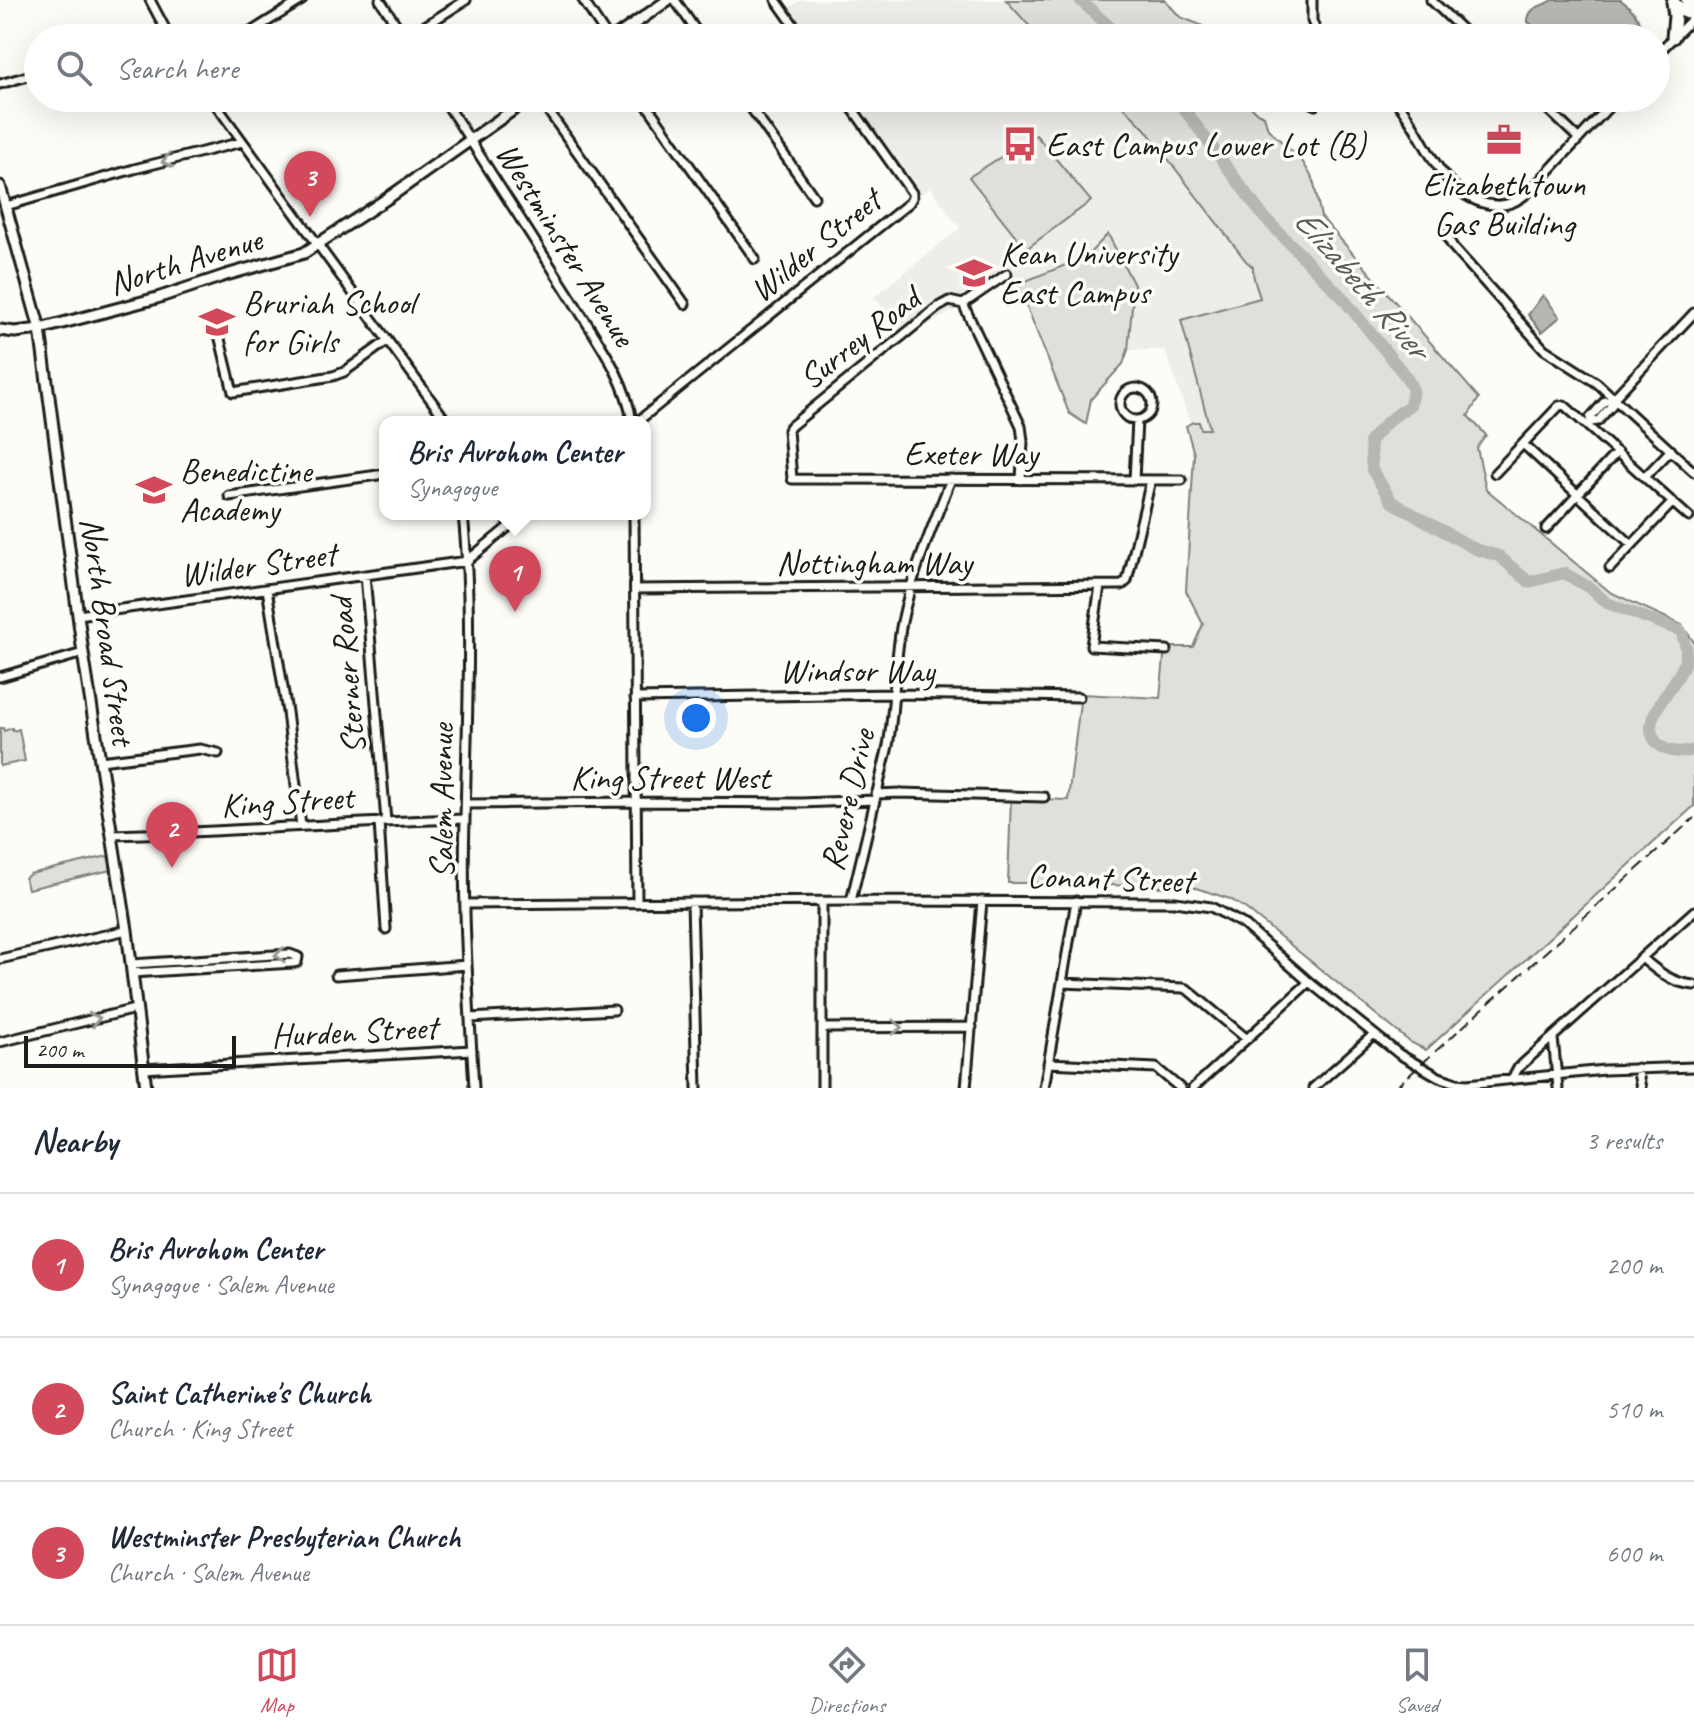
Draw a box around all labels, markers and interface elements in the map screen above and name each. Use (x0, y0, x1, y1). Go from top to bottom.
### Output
search box (24, 24, 1670, 112)
icon: search (52, 46, 96, 90)
text: Search here (116, 49, 238, 87)
office icon: Elizabethtown Gas Building (1485, 121, 1523, 159)
place label: East Campus Lower Lot (B) (1046, 123, 1367, 166)
bus stop icon: East Campus Lower Lot (B) (1001, 125, 1039, 163)
street label: Westminster Avenue (486, 134, 647, 355)
pin: 3 (284, 151, 336, 217)
one-way arrow (160, 152, 174, 169)
place label: Elizabethtown Gas Building (1423, 163, 1586, 245)
street label: Wilder Street (741, 176, 893, 311)
water label: Elizabeth River (1284, 198, 1444, 372)
street label: North Avenue (103, 217, 269, 305)
place label: Kean University East Campus (1000, 232, 1180, 314)
school or university icon: Kean University East Campus (955, 254, 993, 292)
street label: Surrey Road (790, 275, 932, 399)
place label: Bruriah School for Girls (243, 281, 421, 363)
school or university icon: Bruriah School for Girls (198, 303, 236, 341)
popup (379, 416, 651, 520)
street label: Exeter Way (904, 432, 1040, 475)
text: Bris Avrohom Center (407, 433, 623, 471)
place label: Benedictine Academy (180, 449, 314, 531)
school or university icon: Benedictine Academy (135, 471, 173, 509)
text: Synagogue (407, 471, 497, 504)
street label: North Broad Street (71, 515, 146, 751)
street label: Wilder Street (177, 531, 343, 596)
street label: Nottingham Way (776, 541, 974, 584)
pin: 1 (489, 546, 541, 612)
street label: Sterner Road (318, 590, 375, 756)
street label: Windsor Way (780, 649, 937, 692)
your location (676, 698, 716, 738)
street label: Salem Avenue (420, 722, 463, 878)
street label: Revere Drive (810, 723, 885, 875)
street label: King Street West (570, 756, 773, 799)
street label: King Street (219, 775, 358, 827)
pin: 2 (146, 802, 198, 868)
street label: Conant Street (1026, 854, 1198, 903)
one-way arrow (273, 947, 286, 964)
street label: Hurden Street (270, 1005, 443, 1057)
one-way arrow (87, 1011, 101, 1028)
one-way arrow (891, 1019, 904, 1036)
scale bar (24, 1032, 236, 1068)
text: 200 m (36, 1036, 83, 1064)
text: Nearby (32, 1119, 118, 1162)
text: 3 results (1586, 1124, 1662, 1157)
text: Bris Avrohom Center (108, 1230, 323, 1268)
text: 1 (52, 1249, 64, 1282)
text: 200 m (1606, 1249, 1662, 1282)
text: Synagogue · Salem Avenue (108, 1268, 334, 1301)
text: Saint Catherine's Church (108, 1374, 371, 1412)
text: 2 (52, 1393, 64, 1426)
text: 510 m (1606, 1393, 1662, 1426)
text: Church · King Street (108, 1412, 292, 1445)
text: Westminster Presbyterian Church (108, 1518, 460, 1556)
text: 3 (52, 1537, 64, 1570)
text: 600 m (1606, 1537, 1662, 1570)
text: Church · Salem Avenue (108, 1556, 309, 1589)
tab: Map (255, 1643, 299, 1719)
tab: Directions (809, 1643, 885, 1719)
tab: Saved (1395, 1643, 1439, 1719)

